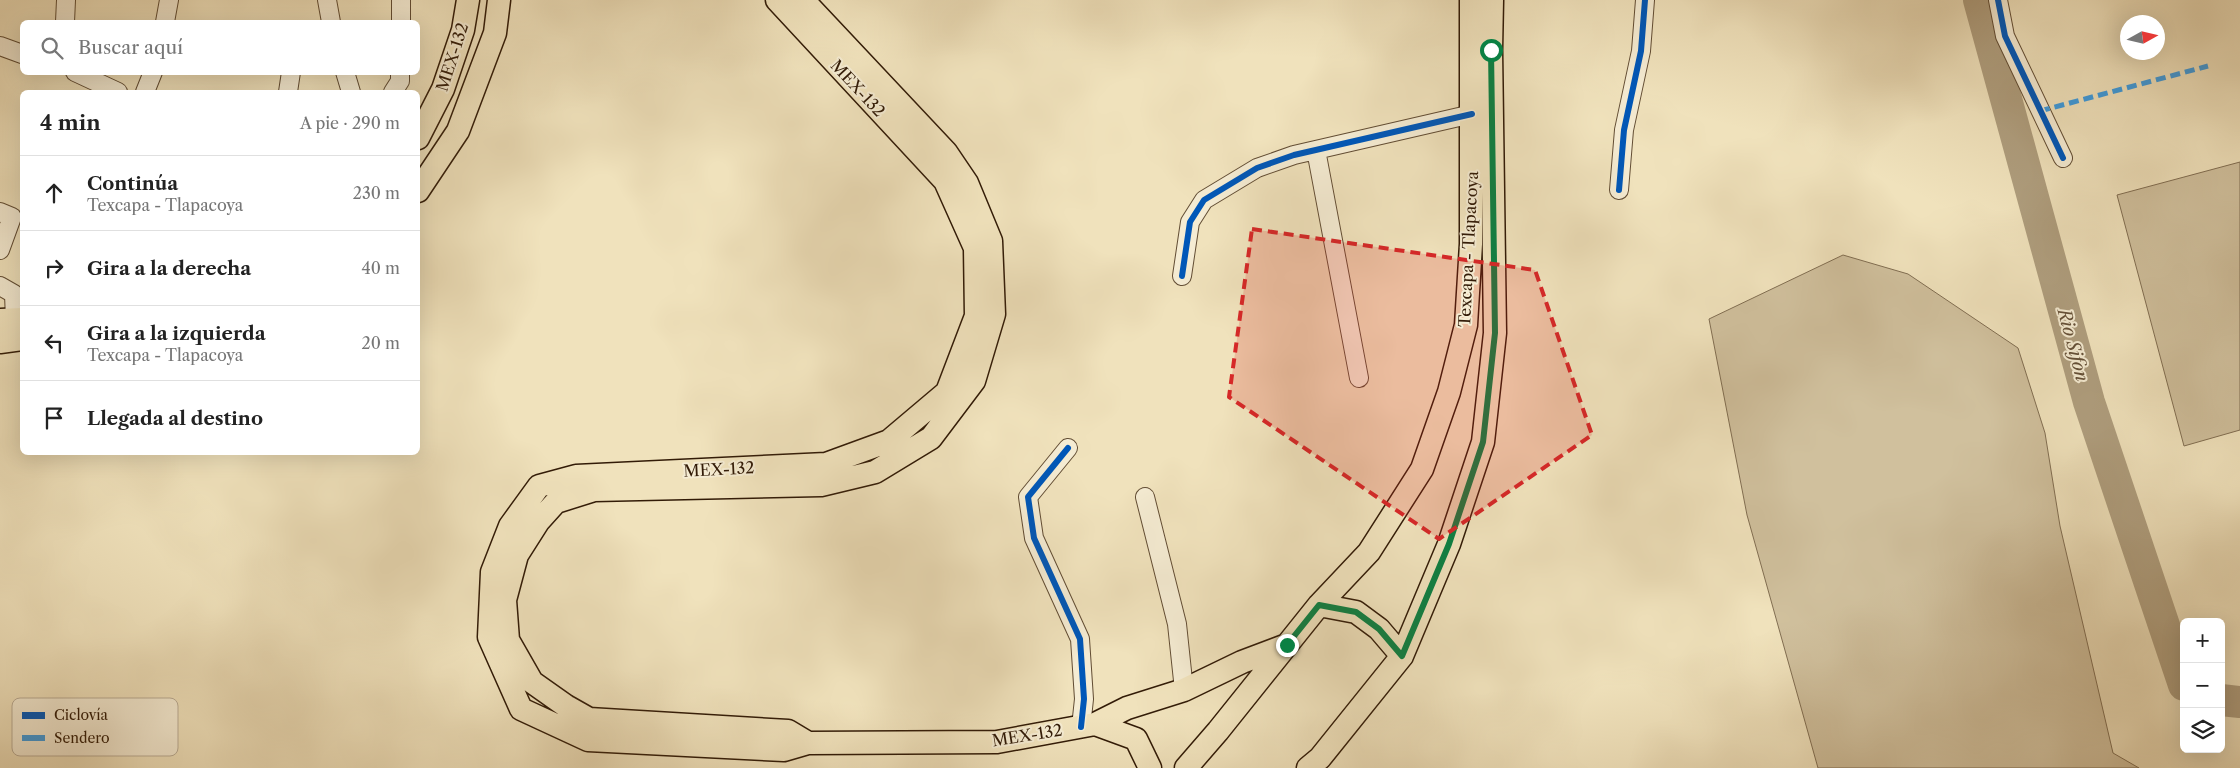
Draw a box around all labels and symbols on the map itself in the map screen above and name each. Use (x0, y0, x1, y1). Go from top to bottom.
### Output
north arrow (2120, 15, 2165, 60)
street label: MEX-132 (432, 20, 472, 94)
route start (1480, 39, 1503, 62)
street label: MEX-132 (826, 55, 890, 121)
street label: Texcapa - Tlapacoya (1454, 170, 1482, 328)
water label: Rio Sifon (2052, 304, 2093, 384)
street label: MEX-132 (683, 457, 755, 481)
route end (1276, 634, 1299, 657)
legend (12, 698, 178, 756)
text: Ciclovía (54, 706, 109, 724)
street label: MEX-132 (990, 720, 1064, 750)
text: Sendero (54, 729, 110, 747)

